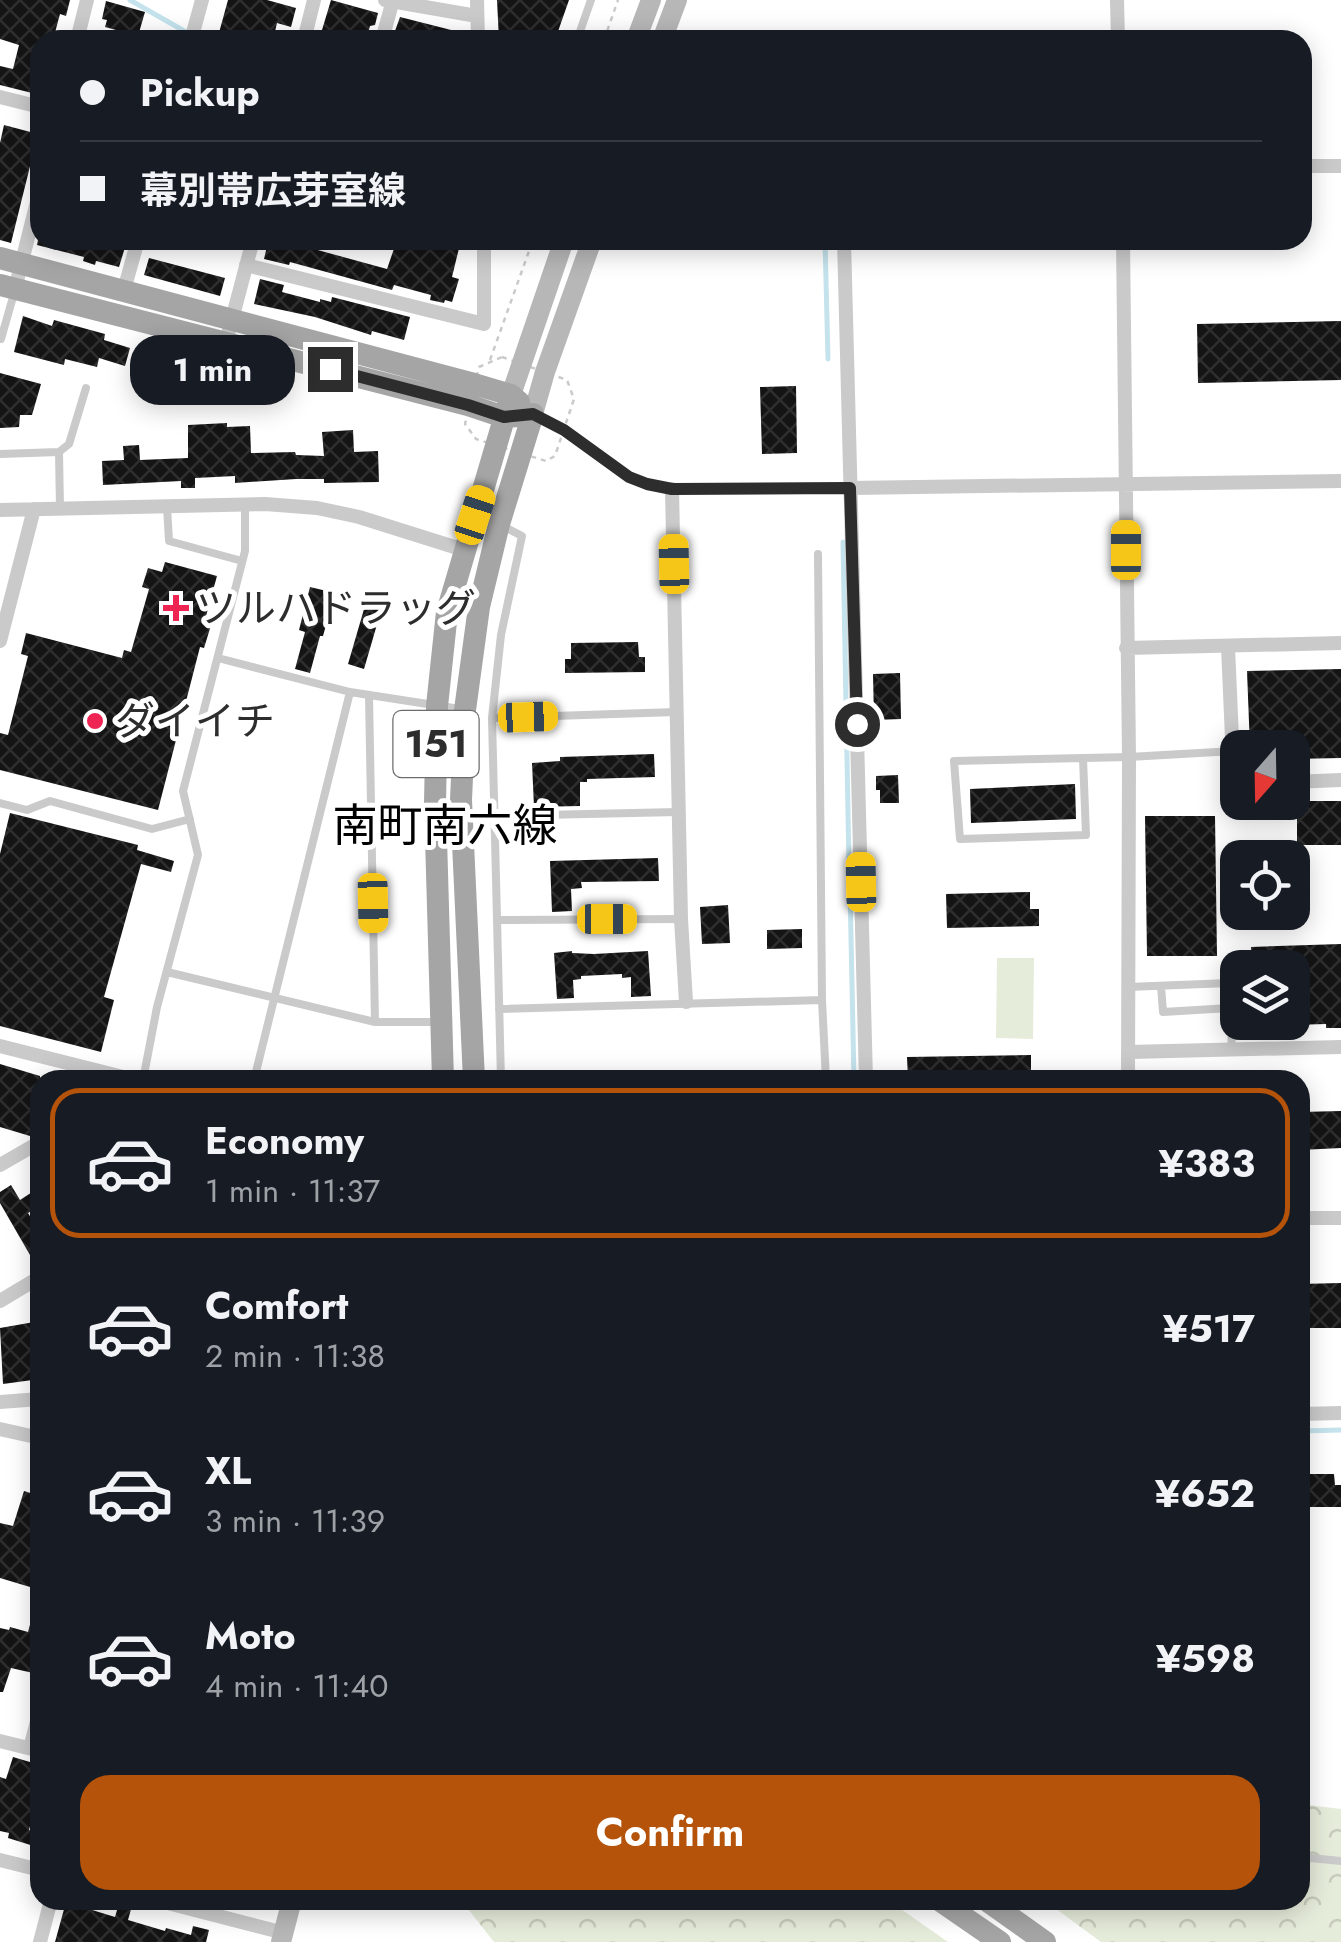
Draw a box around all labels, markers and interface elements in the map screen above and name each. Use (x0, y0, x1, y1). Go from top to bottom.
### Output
text: Pickup (140, 65, 260, 120)
text: 幕別帯広芽室線 (140, 163, 406, 218)
callout: 1 min (130, 334, 295, 404)
text: 1 min (173, 347, 252, 393)
route end (308, 347, 353, 392)
car (451, 482, 499, 548)
car (1111, 520, 1141, 580)
car (658, 534, 690, 594)
place label: ツルハドラッグ (196, 579, 476, 637)
marker: ツルハドラッグ (165, 597, 187, 619)
place label: ダイイチ (115, 692, 275, 750)
car (497, 701, 559, 733)
route start (835, 702, 880, 747)
marker: ダイイチ (84, 710, 106, 732)
road number: 151 (394, 711, 478, 777)
north arrow (1220, 730, 1310, 820)
map controls (1220, 730, 1310, 1040)
district label: 南町南六線 (332, 793, 558, 858)
button: locate (1220, 840, 1310, 930)
car (845, 852, 877, 912)
car (357, 873, 389, 933)
car (577, 904, 637, 934)
button: layers (1220, 950, 1310, 1040)
text: Economy (205, 1113, 364, 1168)
icon: car (85, 1118, 175, 1208)
text: ¥383 (1159, 1136, 1255, 1191)
text: 1 min · 11:37 (205, 1168, 380, 1214)
text: Comfort (205, 1278, 348, 1333)
icon: car (85, 1283, 175, 1373)
text: ¥517 (1163, 1301, 1255, 1356)
text: 2 min · 11:38 (205, 1333, 385, 1379)
text: XL (205, 1443, 251, 1498)
icon: car (85, 1448, 175, 1538)
text: ¥652 (1155, 1466, 1255, 1521)
text: 3 min · 11:39 (205, 1498, 385, 1544)
text: Moto (205, 1608, 296, 1663)
icon: car (85, 1613, 175, 1703)
text: ¥598 (1156, 1631, 1255, 1686)
text: 4 min · 11:40 (205, 1663, 388, 1709)
button: Confirm (80, 1775, 1260, 1890)

